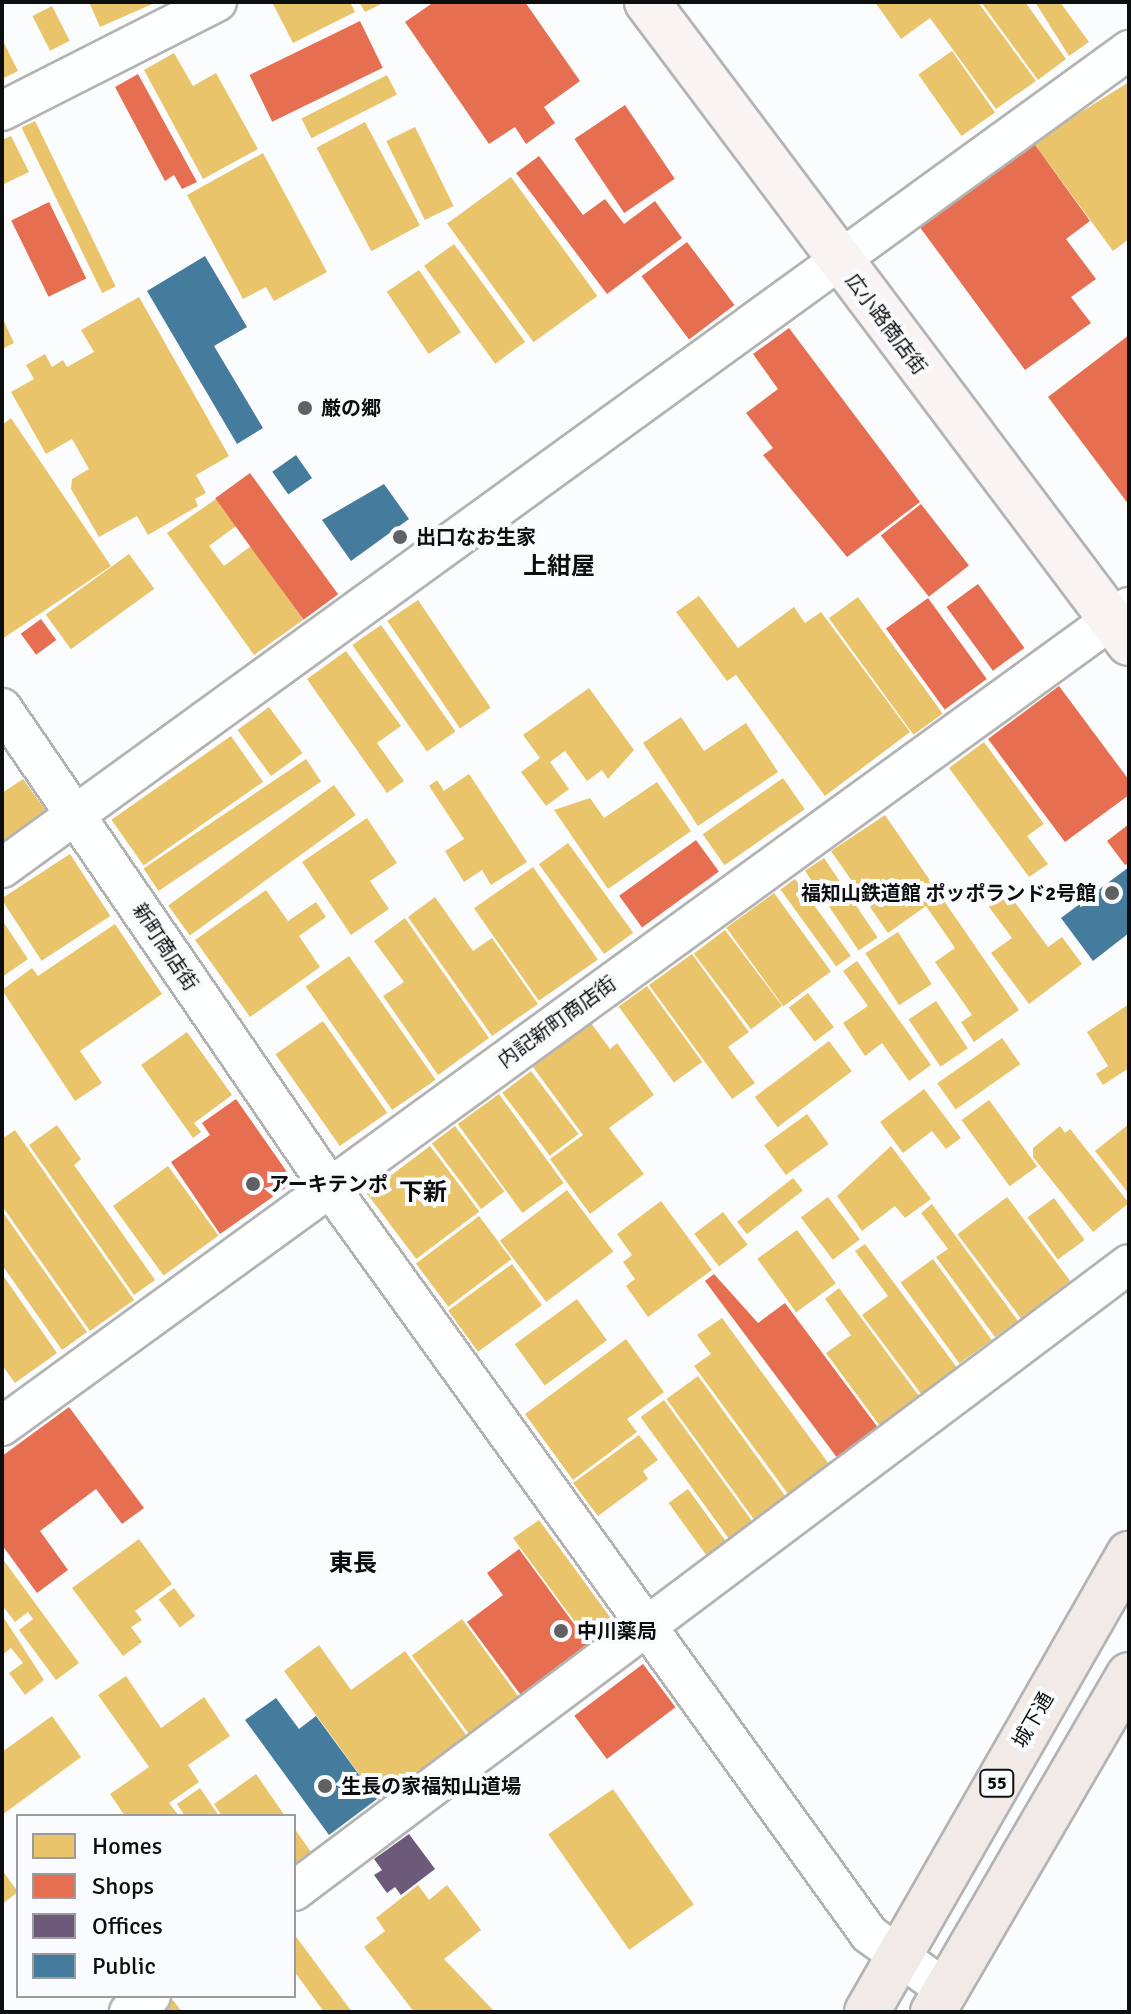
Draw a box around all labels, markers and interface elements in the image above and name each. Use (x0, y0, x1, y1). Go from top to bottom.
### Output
street label: 広小路商店街 (840, 269, 932, 379)
place label: 厳の郷 (321, 396, 381, 420)
marker: 厳の郷 (296, 399, 314, 417)
place label: 出口なお生家 (416, 525, 536, 549)
marker: 出口なお生家 (391, 528, 409, 546)
district label: 上紺屋 (523, 553, 595, 581)
place label: 福知山鉄道館 ポッポランド2号館 (801, 881, 1096, 905)
marker: 福知山鉄道館 ポッポランド2号館 (1103, 884, 1121, 902)
street label: 新町商店街 (127, 899, 203, 995)
street label: 内記新町商店街 (493, 971, 621, 1073)
place label: アーキテンポ (269, 1172, 388, 1196)
marker: アーキテンポ (244, 1175, 262, 1193)
district label: 下新 (399, 1179, 447, 1207)
district label: 東長 (329, 1550, 377, 1578)
place label: 中川薬局 (577, 1619, 657, 1643)
marker: 中川薬局 (552, 1622, 570, 1640)
street label: 城下通 (1008, 1688, 1058, 1752)
road number: 55 (979, 1769, 1015, 1797)
place label: 生長の家福知山道場 (341, 1774, 521, 1798)
marker: 生長の家福知山道場 (316, 1777, 334, 1795)
legend (16, 1814, 296, 1998)
text: Homes (92, 1831, 162, 1861)
text: Shops (92, 1871, 154, 1901)
text: Offices (92, 1911, 163, 1941)
text: Public (92, 1951, 156, 1981)

